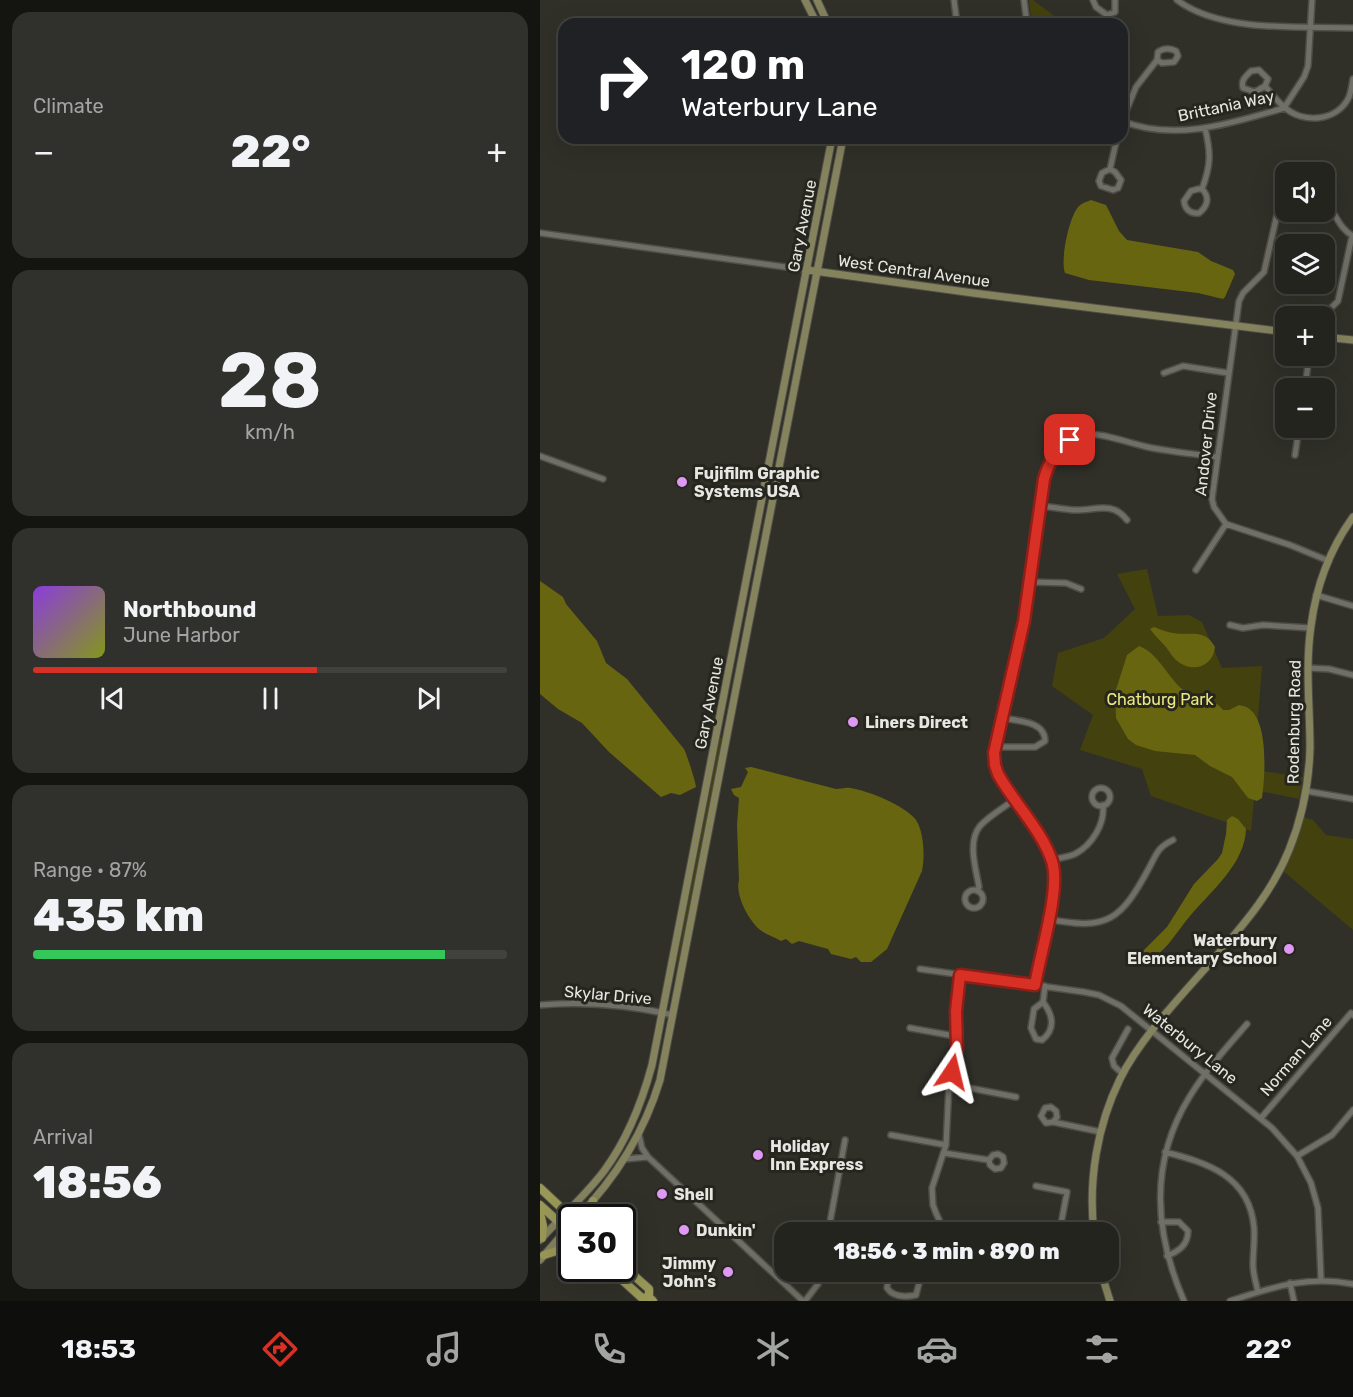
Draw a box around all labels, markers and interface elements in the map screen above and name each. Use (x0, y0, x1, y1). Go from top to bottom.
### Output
text: 120 m (681, 40, 805, 90)
icon: right (582, 42, 660, 120)
street label: Brittania Way (1176, 86, 1276, 125)
text: Waterbury Lane (681, 91, 878, 123)
text: Climate (33, 94, 104, 118)
text: 22° (231, 125, 310, 178)
text: − (33, 132, 54, 171)
text: + (486, 132, 507, 171)
map controls (1275, 162, 1335, 438)
button: sound (1275, 162, 1335, 222)
street label: Gary Avenue (784, 178, 820, 274)
button: layers (1275, 234, 1335, 294)
street label: West Central Avenue (837, 251, 991, 291)
button: + (1275, 306, 1335, 366)
text: 28 (218, 334, 322, 427)
button: − (1275, 378, 1335, 438)
street label: Andover Drive (1191, 391, 1221, 497)
pin (1044, 414, 1095, 465)
text: km/h (245, 420, 295, 444)
icon: arrive (1053, 423, 1086, 456)
place label: Fujifilm Graphic Systems USA (694, 464, 820, 501)
marker: Fujifilm Graphic Systems USA (675, 475, 689, 489)
text: Northbound (123, 596, 256, 623)
text: June Harbor (123, 623, 240, 647)
street label: Gary Avenue (691, 655, 727, 751)
street label: Rodenburg Road (1283, 660, 1305, 784)
icon: previous (96, 682, 129, 715)
icon: pause (254, 682, 287, 715)
icon: next (412, 682, 445, 715)
park label: Chatburg Park (1106, 690, 1214, 709)
place label: Liners Direct (865, 713, 969, 732)
marker: Liners Direct (846, 715, 860, 729)
text: Range · 87% (33, 858, 147, 882)
text: 435 km (33, 889, 204, 942)
place label: Waterbury Elementary School (1127, 931, 1277, 968)
marker: Waterbury Elementary School (1282, 942, 1296, 956)
street label: Skylar Drive (563, 982, 653, 1008)
street label: Waterbury Lane (1139, 1000, 1241, 1088)
street label: Norman Lane (1256, 1012, 1336, 1100)
position arrow (920, 1040, 984, 1104)
text: Arrival (33, 1125, 93, 1149)
place label: Holiday Inn Express (770, 1137, 863, 1174)
marker: Holiday Inn Express (751, 1148, 765, 1162)
text: 18:56 (33, 1156, 162, 1209)
place label: Shell (674, 1185, 714, 1204)
marker: Shell (655, 1187, 669, 1201)
speed limit sign: 30 (558, 1204, 636, 1282)
place label: Dunkin' (696, 1221, 756, 1240)
marker: Dunkin' (677, 1223, 691, 1237)
text: 18:56 · 3 min · 890 m (833, 1238, 1060, 1265)
place label: Jimmy John's (662, 1254, 716, 1291)
marker: Jimmy John's (721, 1265, 735, 1279)
icon: directions (259, 1328, 301, 1370)
icon: music (423, 1328, 465, 1370)
icon: phone (588, 1328, 630, 1370)
icon: climate (752, 1328, 794, 1370)
icon: car (916, 1328, 958, 1370)
icon: filters (1081, 1328, 1123, 1370)
text: 18:53 (61, 1333, 136, 1365)
text: 22° (1245, 1333, 1292, 1365)

